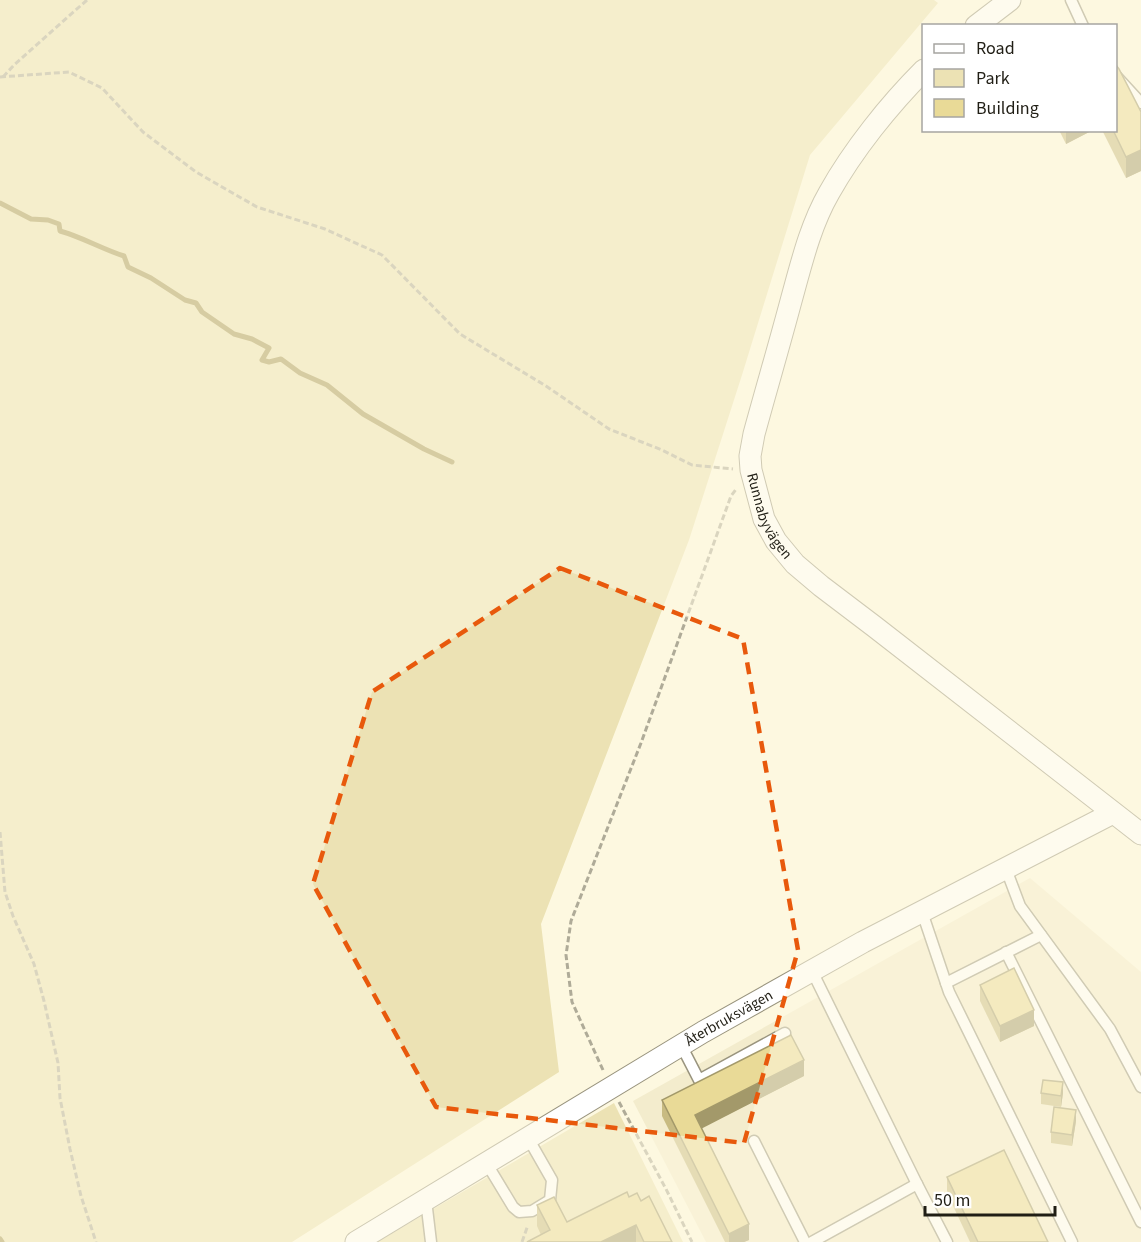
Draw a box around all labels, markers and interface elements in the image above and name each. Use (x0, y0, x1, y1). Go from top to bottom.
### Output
legend (922, 24, 1117, 132)
text: Road (976, 36, 1015, 61)
text: Park (976, 66, 1010, 91)
text: Building (976, 96, 1039, 121)
street label: Runnabyvägen (741, 471, 797, 564)
street label: Återbruksvägen (681, 985, 777, 1052)
scale bar (925, 1179, 1056, 1217)
text: 50 m (934, 1188, 970, 1213)

